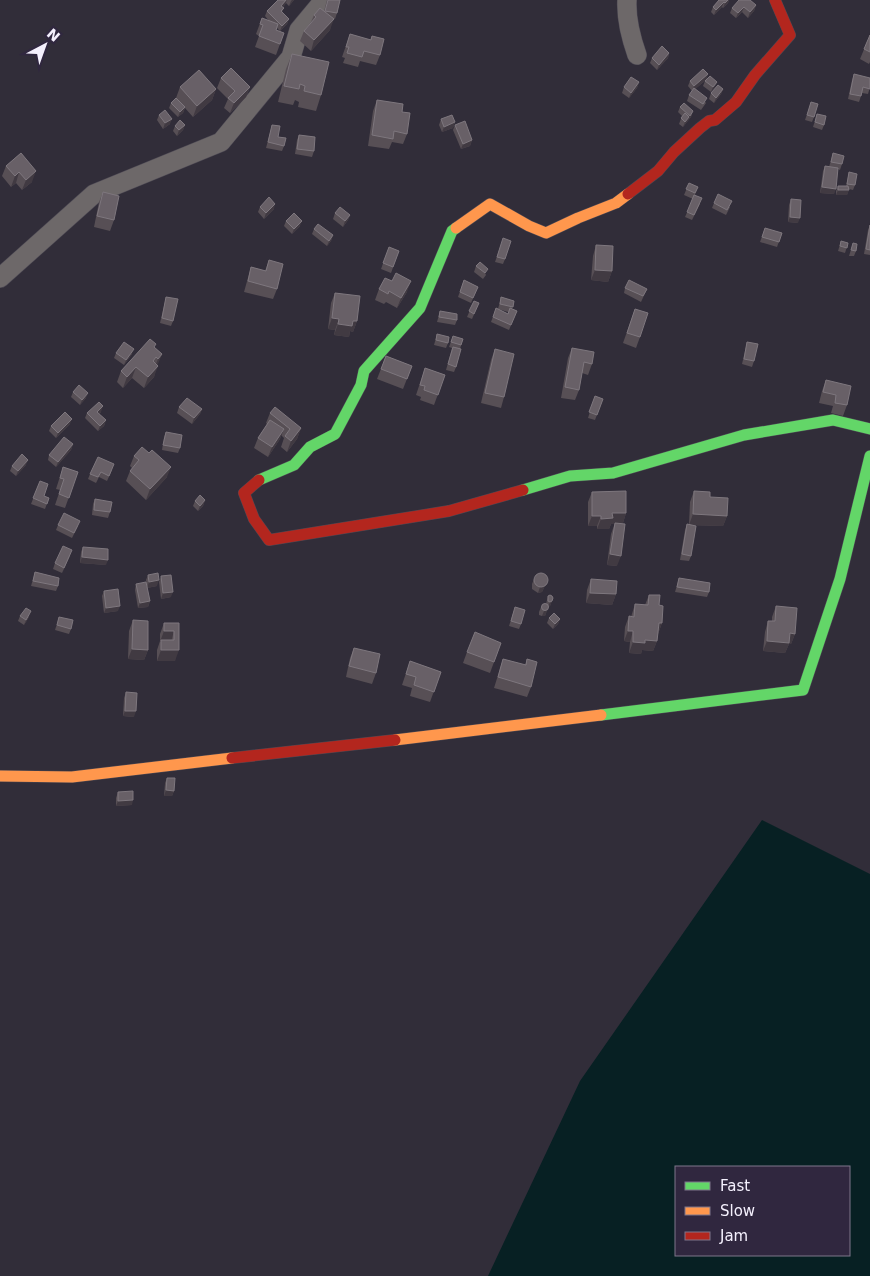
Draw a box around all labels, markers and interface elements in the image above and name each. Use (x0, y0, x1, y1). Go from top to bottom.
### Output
north arrow (20, 20, 70, 70)
text: N (44, 25, 63, 45)
legend (675, 1166, 850, 1256)
text: Fast (720, 1177, 750, 1195)
text: Slow (720, 1202, 755, 1220)
text: Jam (719, 1227, 748, 1245)

